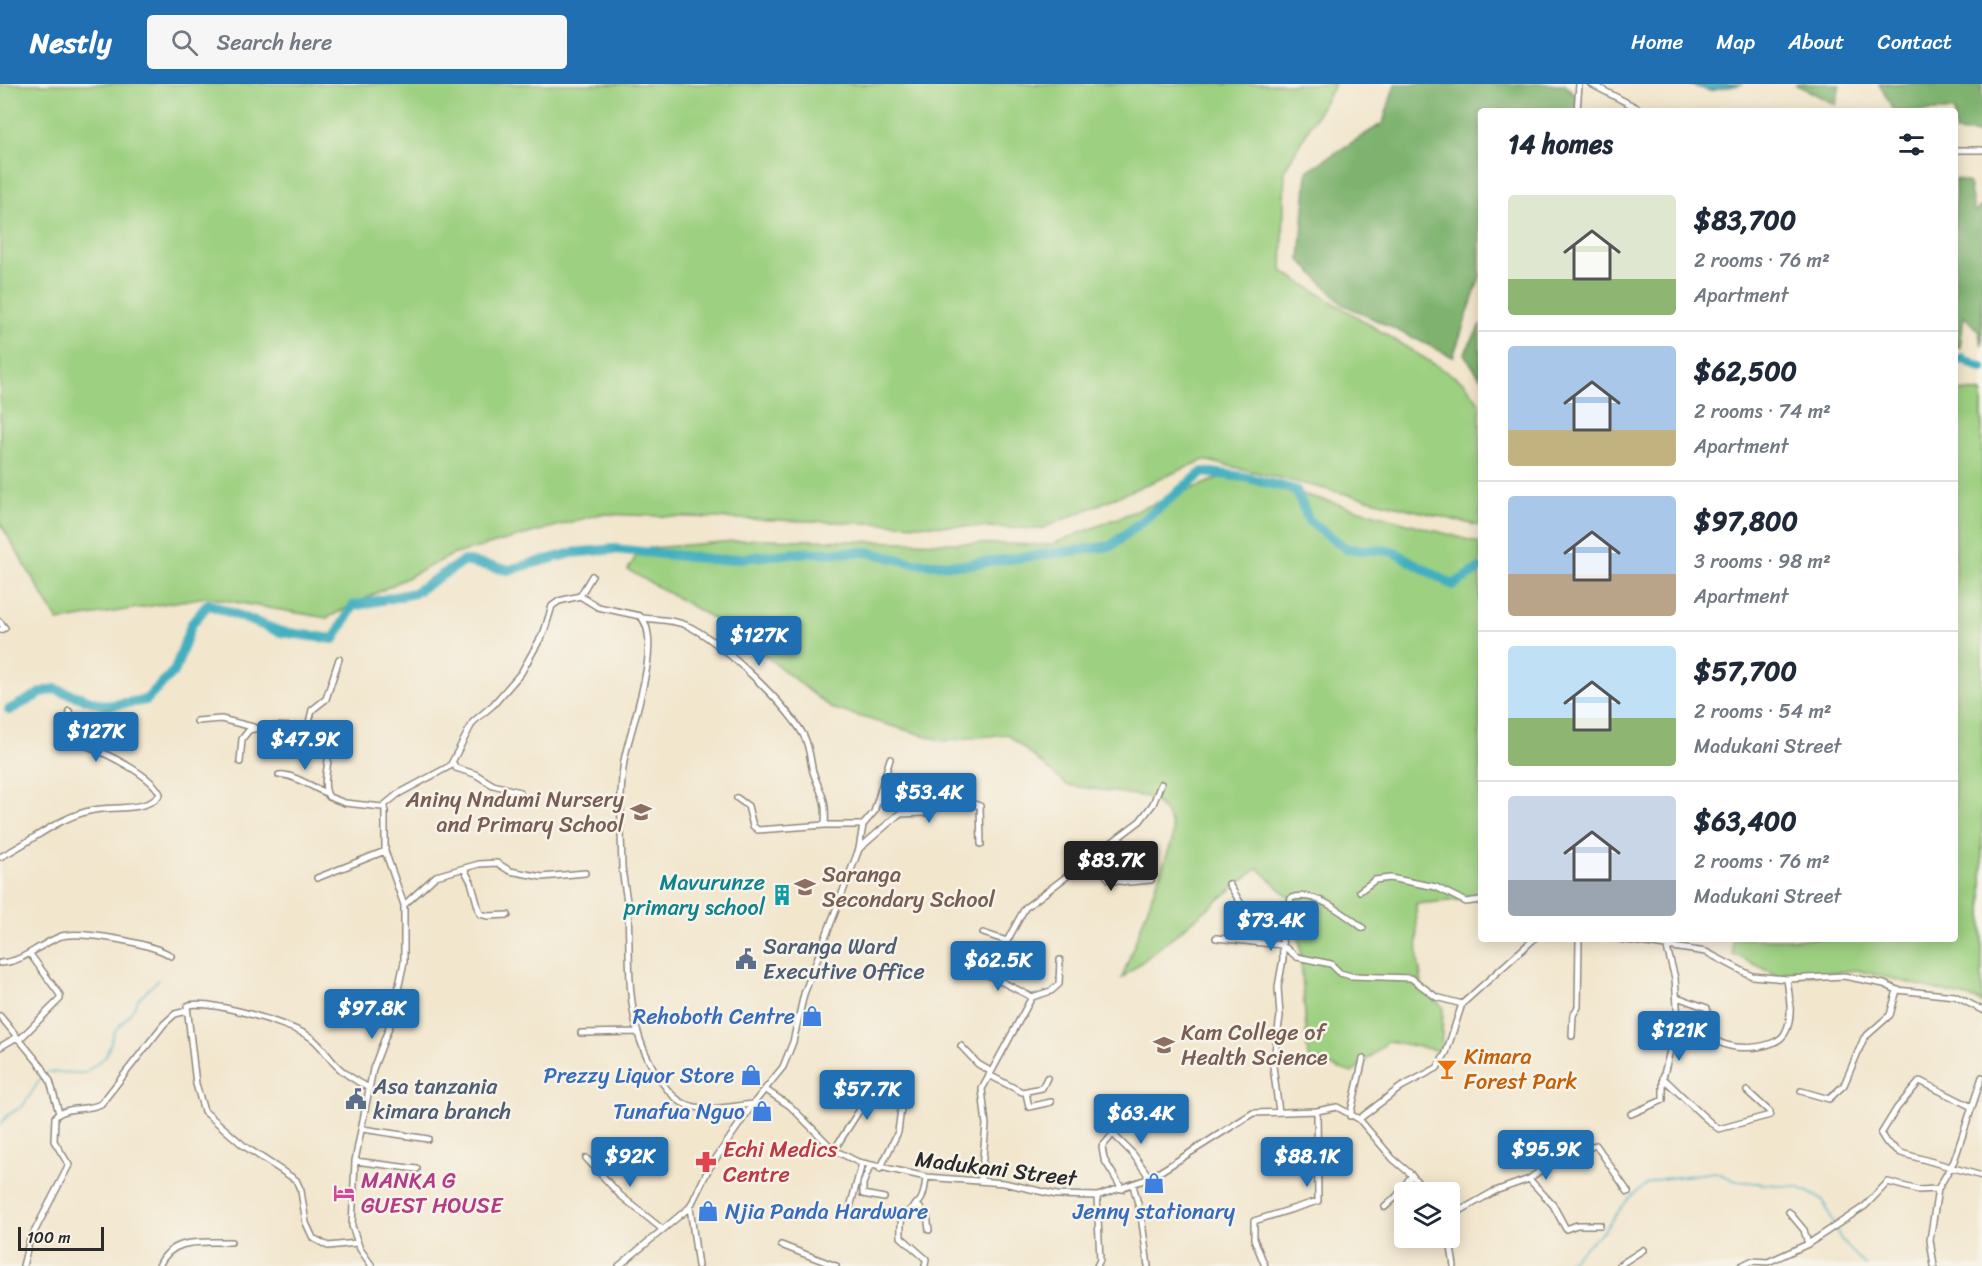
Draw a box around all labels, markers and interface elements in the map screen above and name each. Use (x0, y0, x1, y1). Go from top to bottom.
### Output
search box (147, 15, 567, 69)
text: Nestly (30, 18, 111, 67)
text: Search here (216, 23, 332, 62)
text: Home (1631, 23, 1683, 61)
text: Map (1716, 23, 1755, 61)
text: About (1788, 23, 1845, 61)
text: Contact (1878, 23, 1952, 61)
icon: search (168, 26, 201, 59)
text: 14 homes (1508, 121, 1613, 167)
icon: filters (1895, 128, 1928, 161)
text: $83,700 (1694, 197, 1796, 243)
icon: home (1556, 219, 1628, 291)
text: 2 rooms · 76 m² (1694, 243, 1830, 278)
text: Apartment (1694, 278, 1788, 313)
text: $62,500 (1694, 348, 1797, 394)
icon: home (1556, 370, 1628, 442)
text: 2 rooms · 74 m² (1694, 394, 1831, 429)
text: Apartment (1694, 429, 1788, 464)
text: $97,800 (1694, 498, 1798, 544)
icon: home (1556, 520, 1628, 592)
text: 3 rooms · 98 m² (1694, 544, 1831, 579)
text: Apartment (1694, 579, 1788, 614)
pin: $127K (717, 616, 801, 667)
text: $127K (730, 618, 788, 653)
text: $57,700 (1694, 648, 1797, 694)
icon: home (1556, 670, 1628, 742)
text: 2 rooms · 54 m² (1694, 694, 1832, 729)
pin: $127K (54, 712, 138, 763)
text: $127K (67, 714, 125, 749)
pin: $47.9K (256, 720, 354, 771)
text: $47.9K (271, 722, 339, 757)
text: Madukani Street (1694, 729, 1841, 764)
pin: $53.4K (880, 773, 978, 824)
text: $53.4K (895, 775, 963, 810)
place label: Aniny Nndumi Nursery and Primary School (405, 780, 625, 844)
text: $63,400 (1694, 798, 1797, 844)
school or university icon: Aniny Nndumi Nursery and Primary School (629, 800, 653, 824)
icon: home (1556, 820, 1628, 892)
pin: $83.7K (1062, 841, 1160, 892)
text: $83.7K (1078, 843, 1144, 878)
text: 2 rooms · 76 m² (1694, 844, 1830, 879)
place label: Saranga Secondary School (822, 855, 996, 919)
place label: Mavurunze primary school (623, 863, 766, 927)
school or university icon: Saranga Secondary School (793, 875, 817, 899)
text: Madukani Street (1694, 879, 1841, 914)
building icon: Mavurunze primary school (770, 883, 794, 907)
pin: $73.4K (1222, 901, 1320, 952)
text: $73.4K (1238, 903, 1304, 938)
place label: Saranga Ward Executive Office (763, 927, 925, 991)
pin: $62.5K (949, 941, 1047, 992)
text: $62.5K (965, 943, 1031, 978)
public building icon: Saranga Ward Executive Office (734, 947, 758, 971)
pin: $97.8K (323, 989, 421, 1040)
text: $97.8K (338, 991, 406, 1026)
place label: Rehoboth Centre (633, 997, 795, 1036)
shop icon: Rehoboth Centre (800, 1004, 824, 1028)
pin: $121K (1637, 1011, 1721, 1062)
place label: Kam College of Health Science (1181, 1013, 1328, 1077)
text: $121K (1652, 1013, 1706, 1048)
school or university icon: Kam College of Health Science (1152, 1033, 1176, 1057)
place label: Kimara Forest Park (1464, 1037, 1578, 1101)
place label: Prezzy Liquor Store (543, 1056, 734, 1095)
bar icon: Kimara Forest Park (1435, 1057, 1459, 1081)
shop icon: Prezzy Liquor Store (739, 1063, 763, 1087)
place label: Asa tanzania kimara branch (372, 1067, 511, 1131)
pin: $57.7K (818, 1070, 916, 1121)
text: $57.7K (834, 1072, 900, 1107)
public building icon: Asa tanzania kimara branch (344, 1087, 368, 1111)
place label: Tunafua Nguo (613, 1092, 745, 1131)
pin: $63.4K (1092, 1094, 1190, 1145)
text: $63.4K (1108, 1096, 1174, 1131)
shop icon: Tunafua Nguo (750, 1099, 774, 1123)
place label: Echi Medics Centre (723, 1130, 838, 1194)
pin: $95.9K (1497, 1130, 1595, 1181)
text: $95.9K (1512, 1132, 1580, 1167)
pin: $92K (594, 1137, 666, 1188)
pin: $88.1K (1258, 1137, 1356, 1188)
text: $92K (605, 1139, 655, 1174)
street label: Madukani Street (913, 1139, 1080, 1198)
text: $88.1K (1275, 1139, 1339, 1174)
pharmacy icon: Echi Medics Centre (694, 1150, 718, 1174)
place label: MANKA G GUEST HOUSE (361, 1161, 504, 1225)
shop icon: Jenny stationary (1142, 1171, 1166, 1195)
hotel icon: MANKA G GUEST HOUSE (332, 1181, 356, 1205)
map controls (1394, 1182, 1460, 1248)
button: layers (1394, 1182, 1460, 1248)
place label: Njia Panda Hardware (725, 1192, 928, 1231)
place label: Jenny stationary (1072, 1192, 1236, 1231)
shop icon: Njia Panda Hardware (696, 1199, 720, 1223)
text: 100 m (27, 1223, 71, 1252)
scale bar (18, 1224, 104, 1252)

